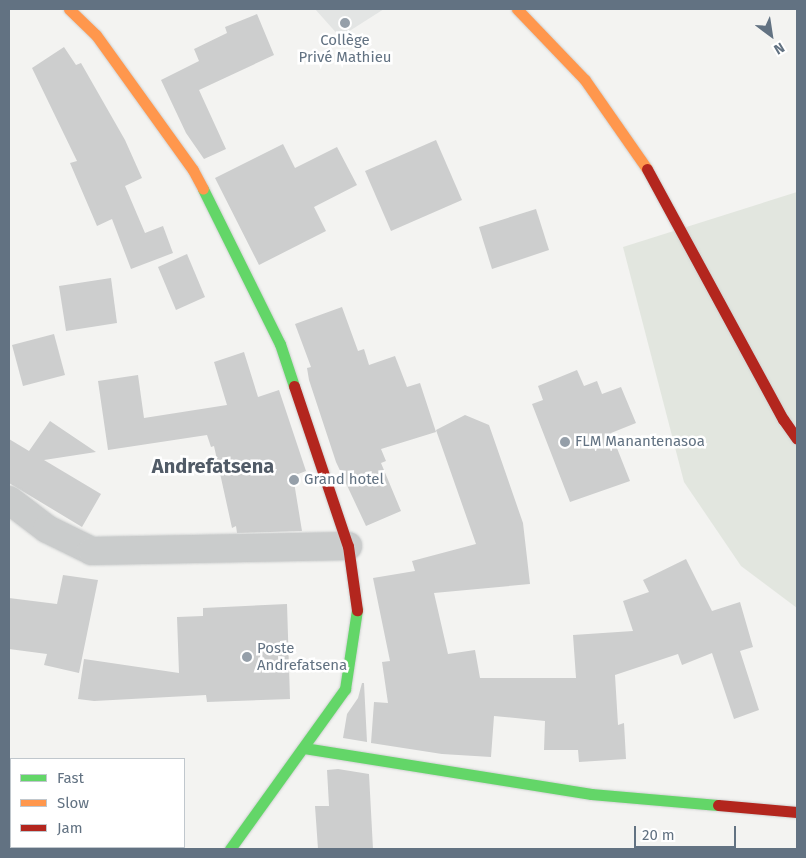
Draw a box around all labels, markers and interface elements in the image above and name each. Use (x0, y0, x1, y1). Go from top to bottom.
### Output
north arrow (746, 10, 796, 60)
marker: Collège Privé Mathieu (339, 17, 351, 29)
place label: Collège Privé Mathieu (298, 31, 392, 66)
text: N (771, 39, 787, 58)
place label: FLM Manantenasoa (575, 433, 705, 451)
marker: FLM Manantenasoa (559, 436, 571, 448)
district label: Andrefatsena (152, 454, 274, 478)
place label: Grand hotel (304, 471, 384, 489)
marker: Grand hotel (288, 474, 300, 486)
place label: Poste Andrefatsena (257, 639, 347, 674)
marker: Poste Andrefatsena (241, 651, 253, 663)
legend (10, 758, 185, 848)
text: Fast (57, 769, 84, 787)
text: Slow (57, 794, 89, 812)
scale bar (636, 816, 738, 848)
text: Jam (57, 819, 83, 837)
text: 20 m (642, 826, 675, 844)

